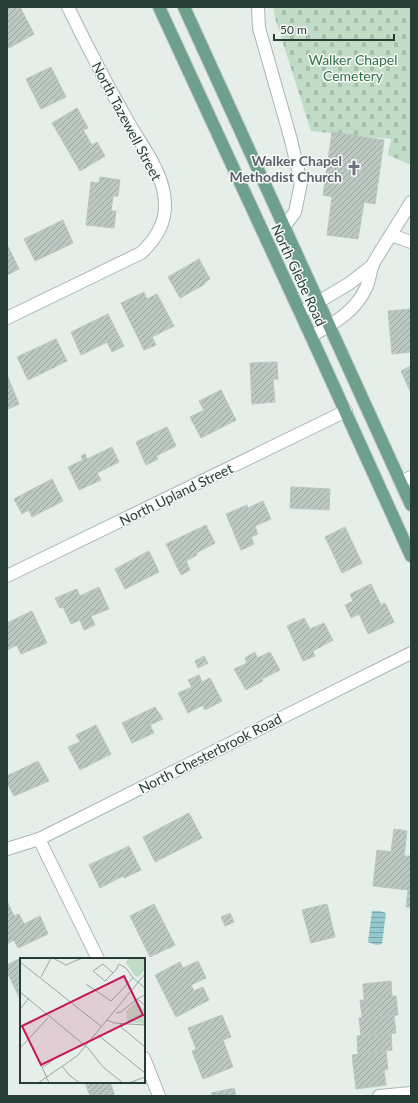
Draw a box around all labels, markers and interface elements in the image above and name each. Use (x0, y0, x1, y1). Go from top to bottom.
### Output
scale bar (274, 16, 394, 42)
text: 50 m (280, 22, 307, 37)
park label: Walker Chapel Cemetery (308, 51, 398, 84)
street label: North Tazewell Street (89, 59, 165, 183)
place label: Walker Chapel Methodist Church (229, 152, 342, 185)
church icon: Walker Chapel Methodist Church (345, 159, 363, 177)
street label: North Glebe Road (268, 221, 330, 329)
street label: North Upland Street (116, 459, 236, 529)
street label: North Chesterbrook Road (136, 709, 284, 797)
inset map (20, 958, 145, 1083)

